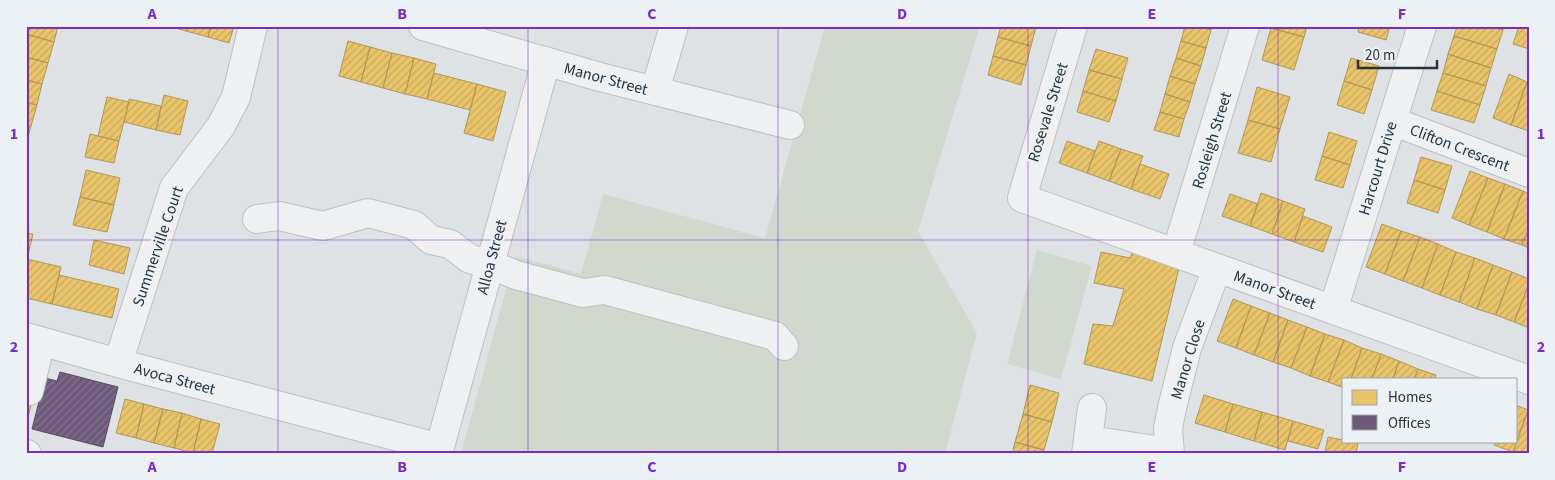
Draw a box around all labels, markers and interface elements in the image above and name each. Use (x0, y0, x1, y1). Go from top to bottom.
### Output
text: A (146, 3, 157, 25)
text: B (397, 3, 407, 25)
text: C (647, 3, 657, 25)
text: D (897, 3, 907, 25)
text: E (1148, 3, 1156, 25)
text: F (1398, 3, 1406, 25)
scale bar (1358, 38, 1436, 70)
text: 20 m (1365, 45, 1395, 66)
street label: Manor Street (561, 57, 651, 101)
street label: Rosevale Street (1022, 59, 1074, 165)
street label: Rosleigh Street (1187, 89, 1237, 191)
street label: Harcourt Drive (1353, 119, 1403, 218)
street label: Clifton Crescent (1407, 119, 1513, 177)
text: 1 (10, 123, 18, 145)
text: 1 (1537, 123, 1545, 145)
street label: Summerville Court (127, 183, 189, 309)
street label: Alloa Street (471, 217, 513, 297)
street label: Manor Street (1231, 265, 1319, 315)
street label: Manor Close (1165, 317, 1211, 402)
text: 2 (10, 336, 18, 358)
text: 2 (1537, 336, 1545, 358)
street label: Avoca Street (132, 358, 218, 401)
legend (1342, 378, 1518, 442)
text: Homes (1388, 387, 1432, 408)
text: Offices (1388, 413, 1431, 434)
text: A (146, 456, 157, 478)
text: B (397, 456, 407, 478)
text: C (647, 456, 657, 478)
text: D (897, 456, 907, 478)
text: E (1148, 456, 1156, 478)
text: F (1398, 456, 1406, 478)

